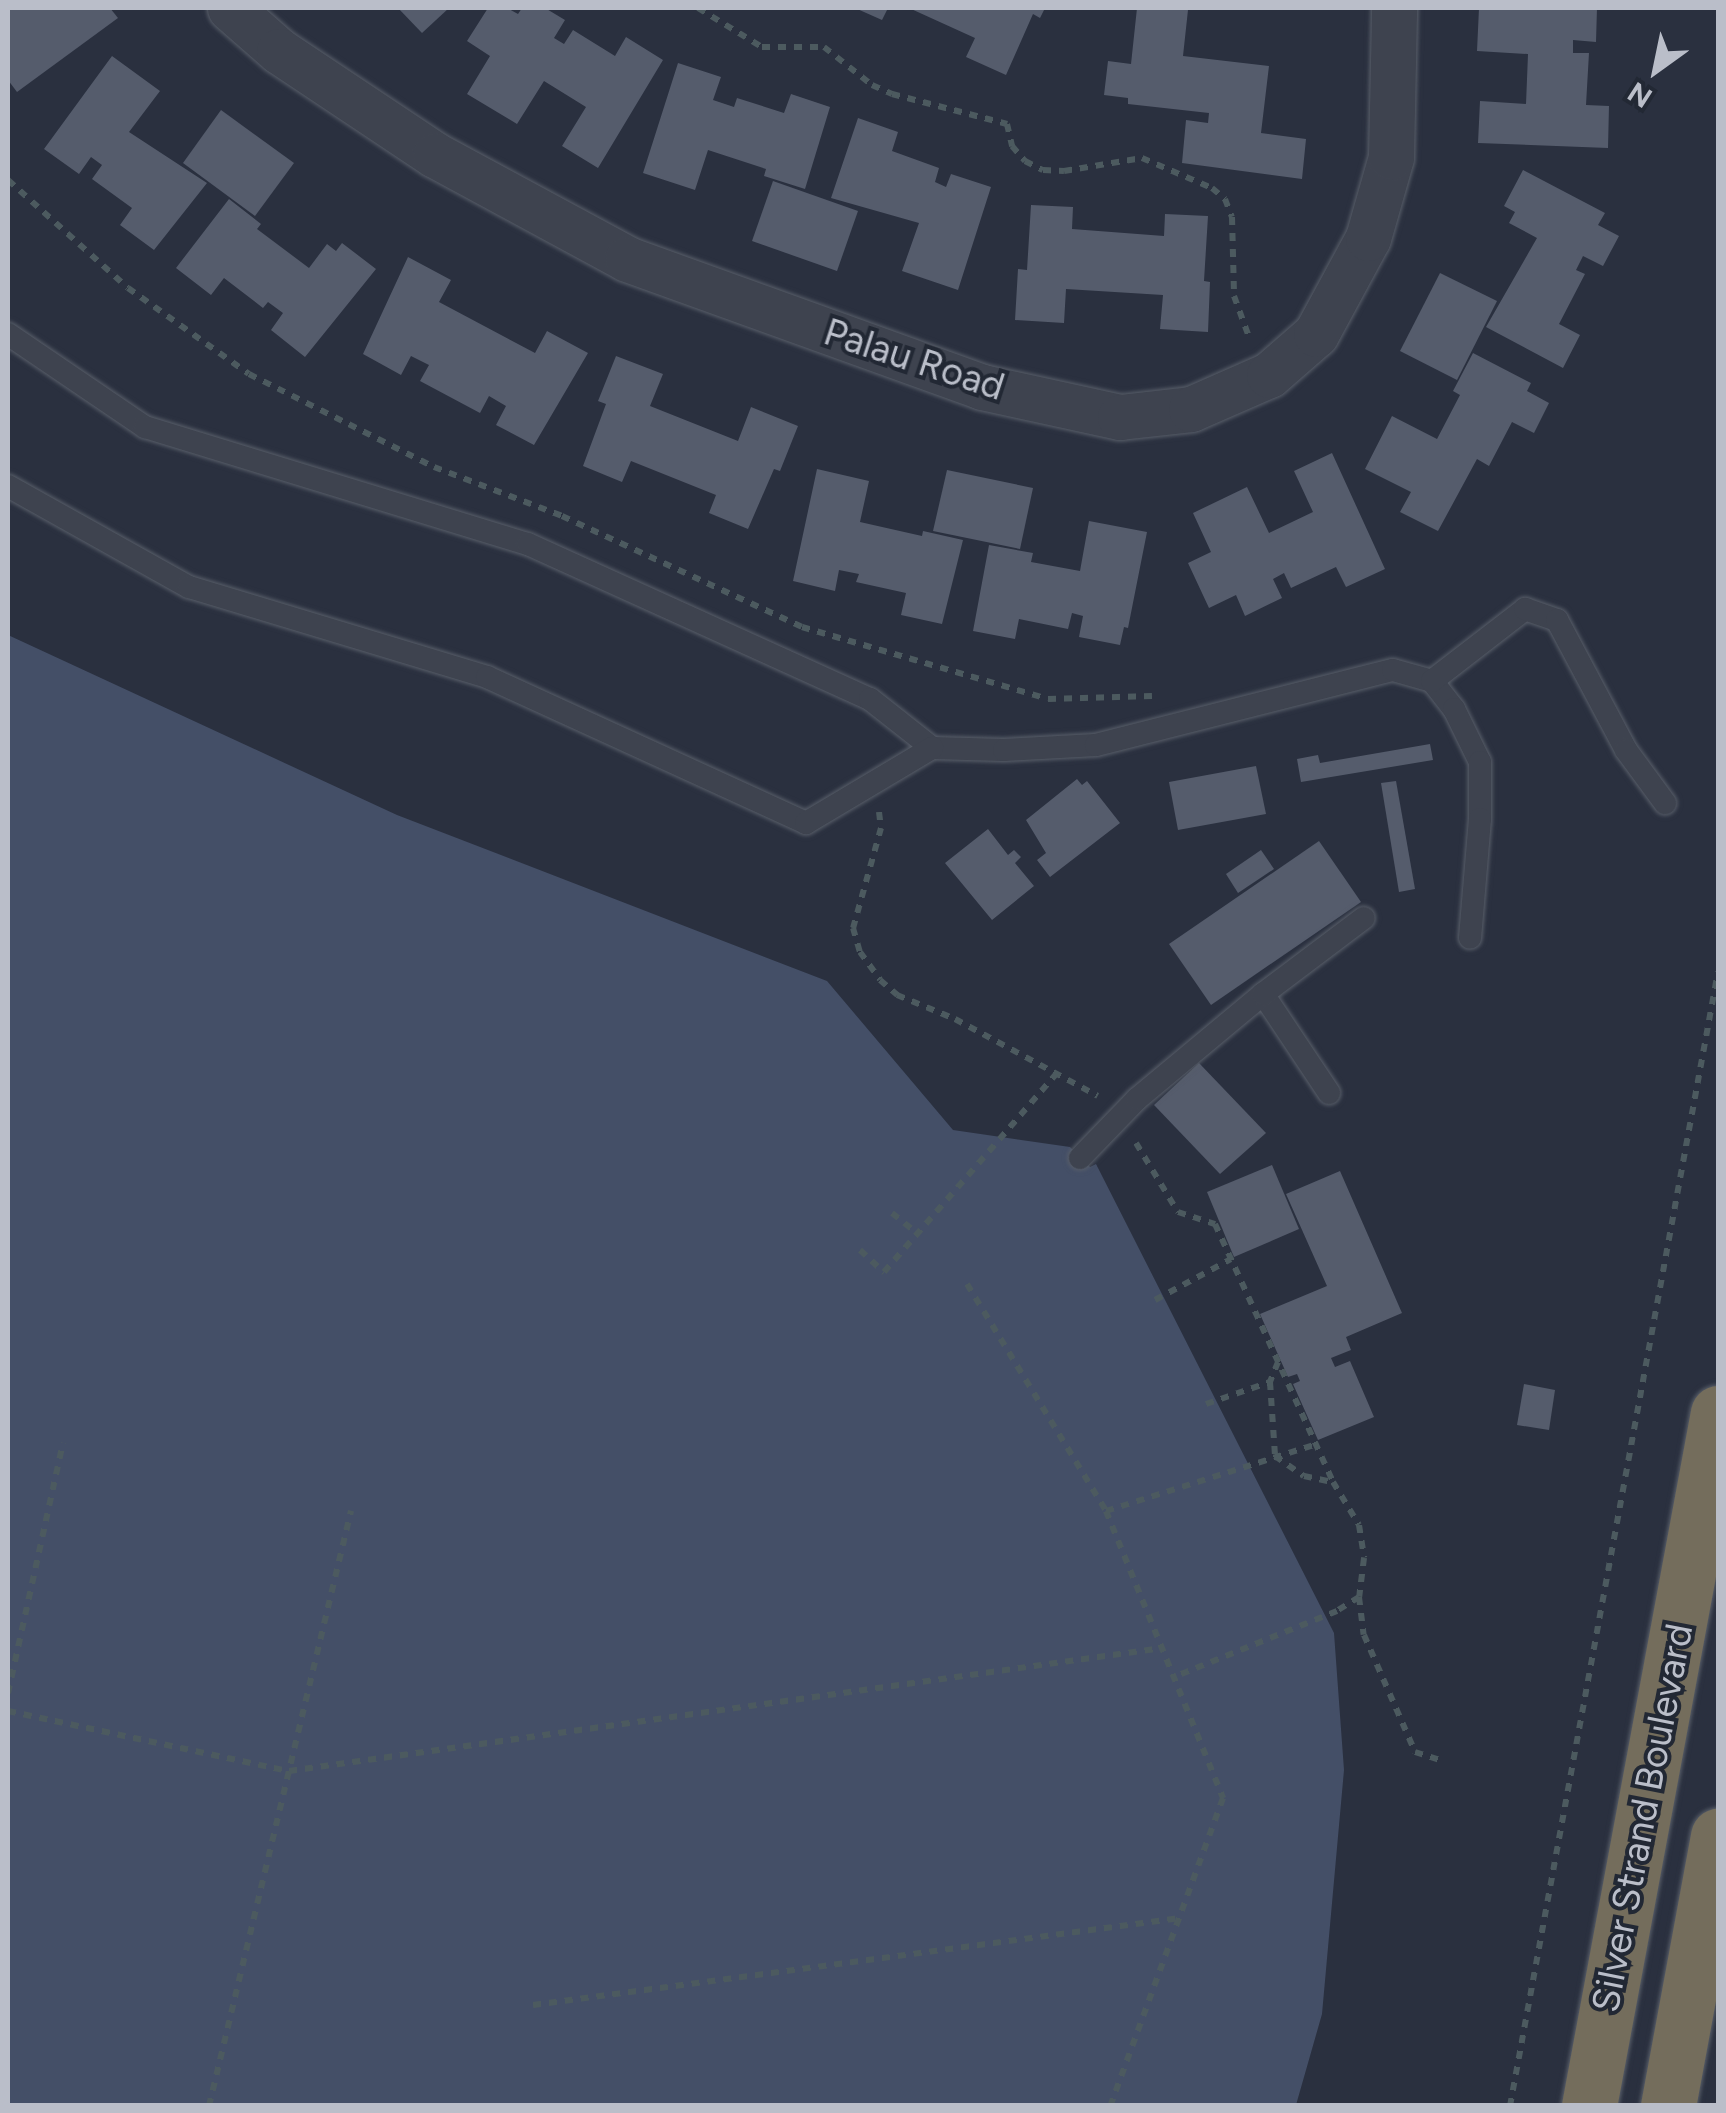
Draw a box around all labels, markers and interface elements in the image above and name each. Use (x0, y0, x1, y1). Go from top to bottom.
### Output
north arrow (1606, 20, 1706, 120)
text: N (1621, 75, 1658, 115)
street label: Palau Road (818, 309, 1010, 411)
street label: Silver Strand Boulevard (1583, 1620, 1703, 2016)

